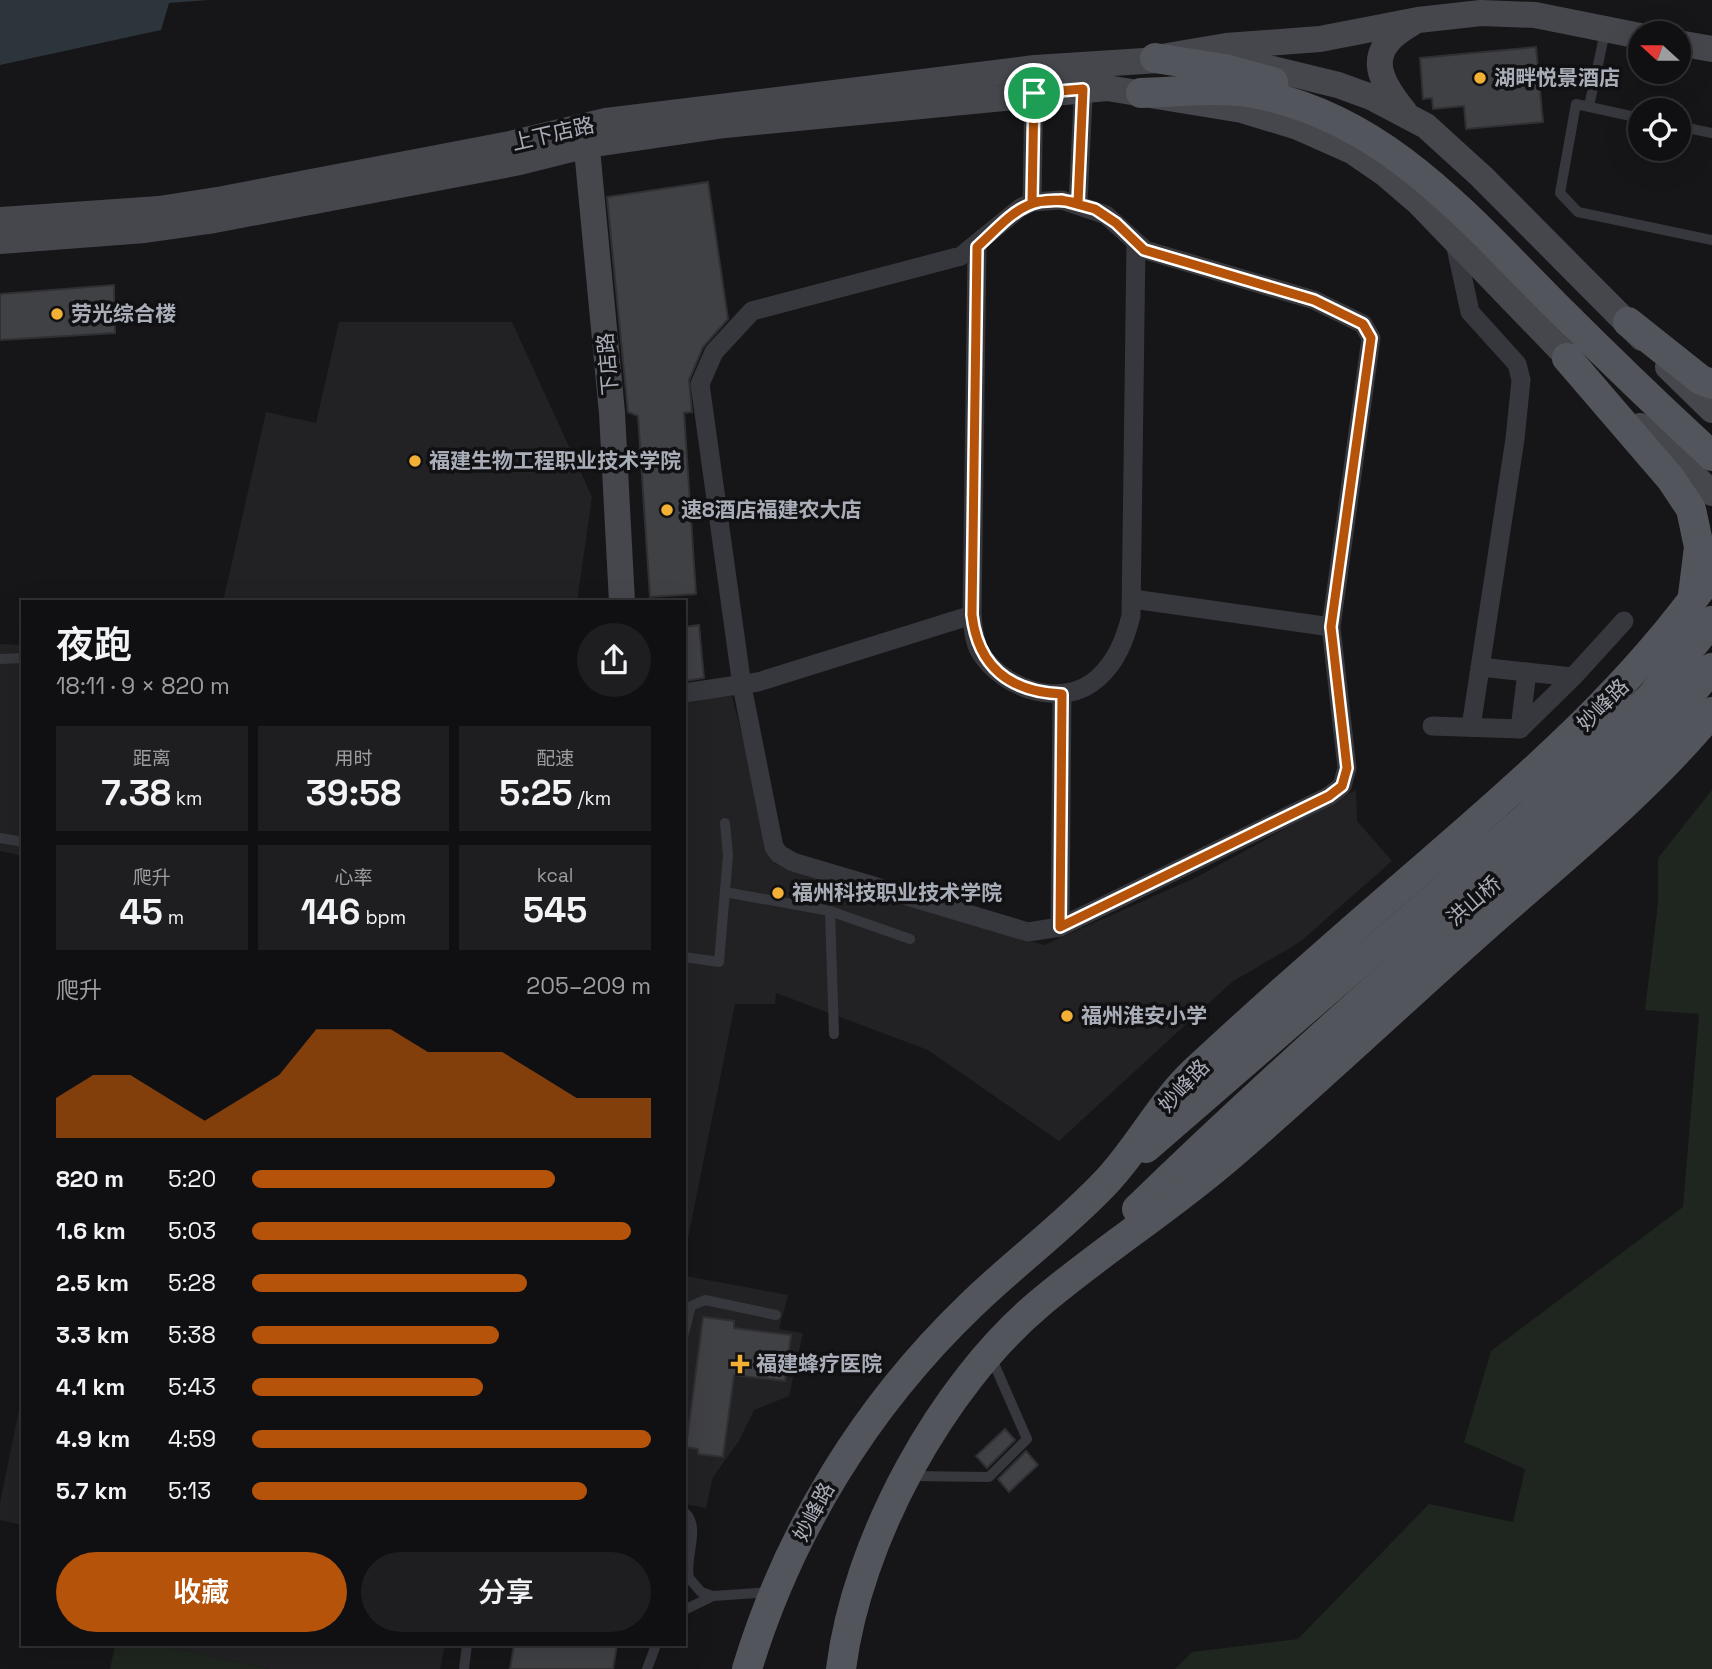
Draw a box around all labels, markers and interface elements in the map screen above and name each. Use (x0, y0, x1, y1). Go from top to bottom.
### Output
north arrow (1628, 21, 1690, 84)
map controls (1628, 21, 1691, 161)
pin (1004, 63, 1064, 123)
place label: 湖畔悦景酒店 (1494, 64, 1620, 91)
marker: 湖畔悦景酒店 (1472, 70, 1488, 86)
icon: arrive (1015, 74, 1053, 112)
button: locate (1628, 98, 1691, 161)
street label: 上下店路 (509, 111, 597, 156)
place label: 劳光综合楼 (71, 300, 176, 327)
marker: 劳光综合楼 (49, 306, 65, 322)
street label: 下店路 (591, 331, 624, 397)
place label: 福建生物工程职业技术学院 (429, 447, 681, 474)
marker: 福建生物工程职业技术学院 (407, 453, 423, 469)
place label: 速8酒店福建农大店 (681, 496, 862, 523)
marker: 速8酒店福建农大店 (659, 502, 675, 518)
text: 夜跑 (56, 621, 132, 669)
button: share (577, 623, 651, 697)
text: 18:11 · 9 × 820 m (56, 671, 230, 701)
street label: 妙峰路 (1571, 673, 1634, 736)
text: 距离 (133, 746, 171, 771)
text: 用时 (334, 746, 373, 771)
text: 配速 (536, 746, 574, 771)
text: 7.38 (101, 771, 171, 815)
text: 39:58 (306, 771, 401, 815)
text: 5:25 (499, 771, 573, 815)
text: km (171, 786, 202, 811)
text: /km (573, 786, 611, 811)
text: kcal (537, 863, 574, 888)
text: 爬升 (133, 865, 171, 890)
text: 心率 (334, 865, 373, 890)
street label: 洪山桥 (1441, 870, 1506, 931)
place label: 福州科技职业技术学院 (792, 879, 1002, 906)
marker: 福州科技职业技术学院 (770, 885, 786, 901)
text: 545 (523, 888, 587, 932)
text: 45 (120, 890, 163, 934)
text: 146 (301, 890, 361, 934)
text: m (163, 905, 184, 930)
text: bpm (361, 905, 406, 930)
text: 205–209 m (526, 971, 651, 1001)
text: 爬升 (56, 975, 102, 1005)
place label: 福州淮安小学 (1081, 1002, 1207, 1029)
marker: 福州淮安小学 (1059, 1008, 1075, 1024)
street label: 妙峰路 (1152, 1053, 1215, 1118)
text: 820 m (56, 1164, 124, 1194)
text: 5:20 (168, 1164, 216, 1194)
text: 1.6 km (56, 1216, 126, 1246)
text: 5:03 (168, 1216, 216, 1246)
text: 2.5 km (56, 1268, 129, 1298)
text: 5:28 (168, 1268, 216, 1298)
text: 3.3 km (56, 1320, 129, 1350)
text: 5:38 (168, 1320, 216, 1350)
place label: 福建蜂疗医院 (756, 1350, 882, 1377)
marker: 福建蜂疗医院 (730, 1354, 750, 1374)
text: 4.1 km (56, 1372, 125, 1402)
text: 5:43 (168, 1372, 216, 1402)
text: 4.9 km (56, 1424, 130, 1454)
text: 4:59 (168, 1424, 216, 1454)
text: 5.7 km (56, 1476, 127, 1506)
text: 5:13 (168, 1476, 211, 1506)
street label: 妙峰路 (787, 1478, 840, 1546)
button: 收藏 (56, 1552, 347, 1632)
button: 分享 (361, 1552, 651, 1632)

